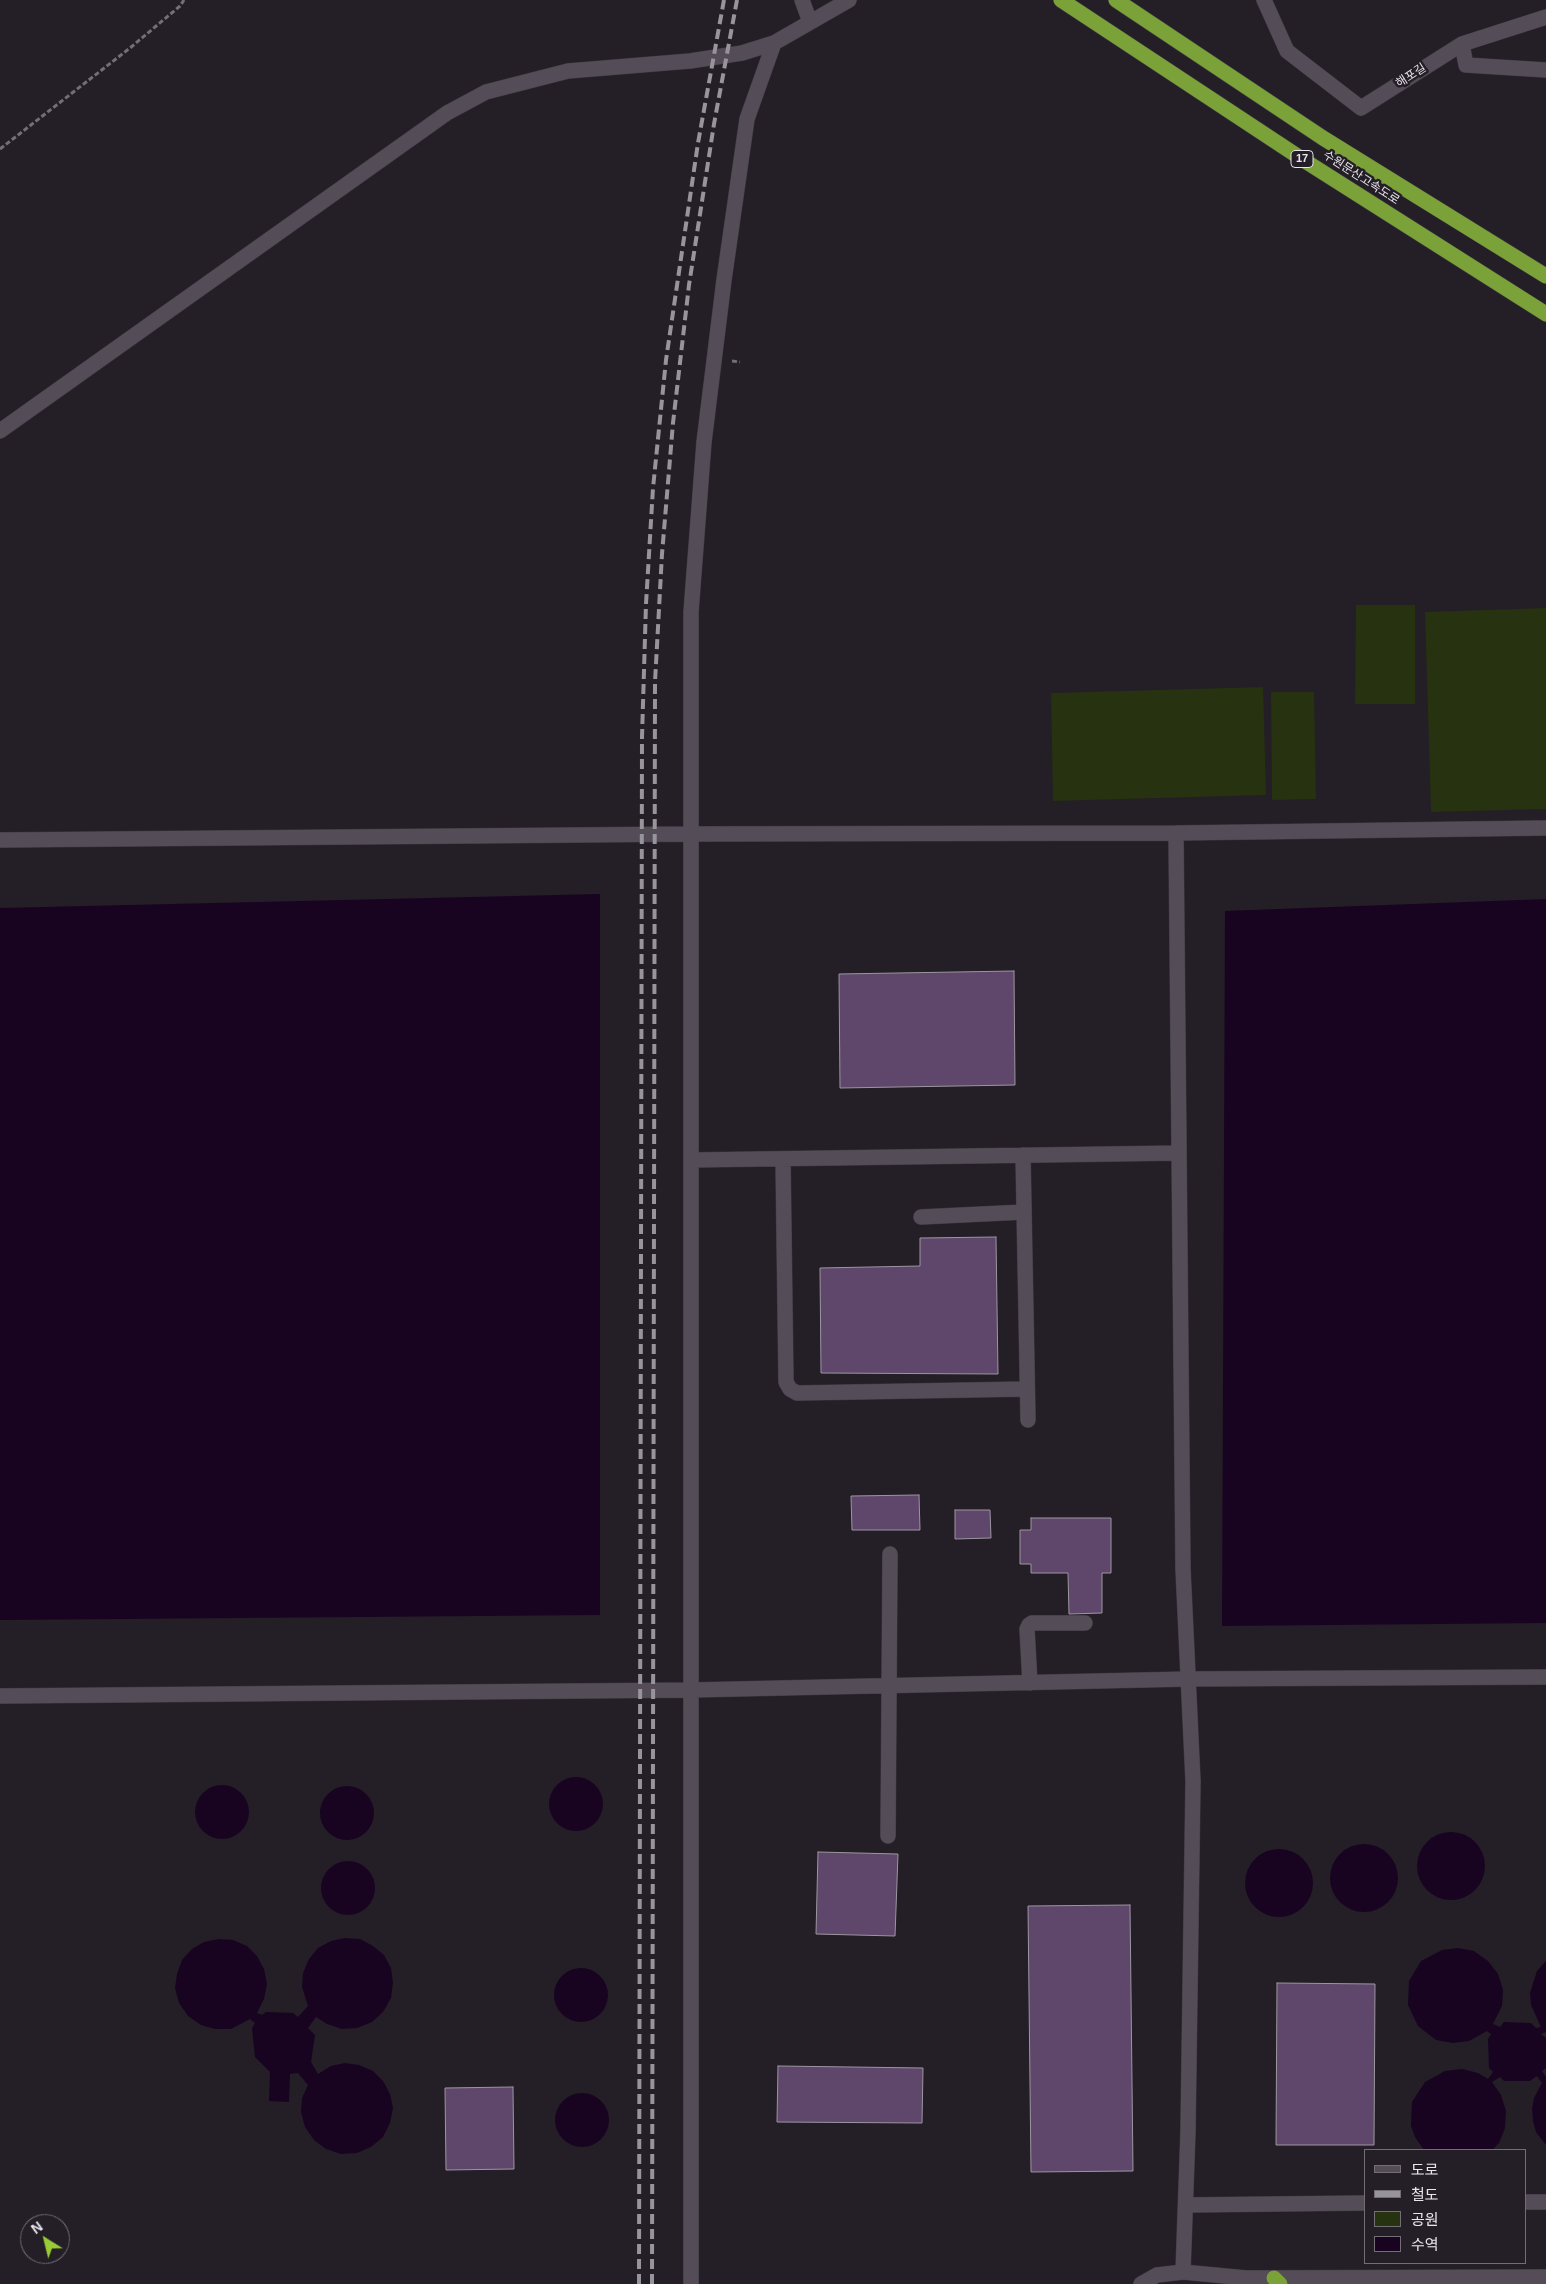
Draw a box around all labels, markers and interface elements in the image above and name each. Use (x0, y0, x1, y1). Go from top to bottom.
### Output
street label: 해포길 (1393, 61, 1429, 91)
street label: 수원문산고속도로 (1320, 148, 1402, 208)
road number: 17 (1291, 150, 1313, 168)
legend (1364, 2149, 1526, 2264)
text: 도로 (1411, 2161, 1439, 2178)
text: 철도 (1411, 2186, 1439, 2203)
text: 공원 (1411, 2211, 1439, 2228)
north arrow (20, 2214, 70, 2264)
text: N (28, 2218, 46, 2237)
text: 수역 (1411, 2236, 1439, 2253)

